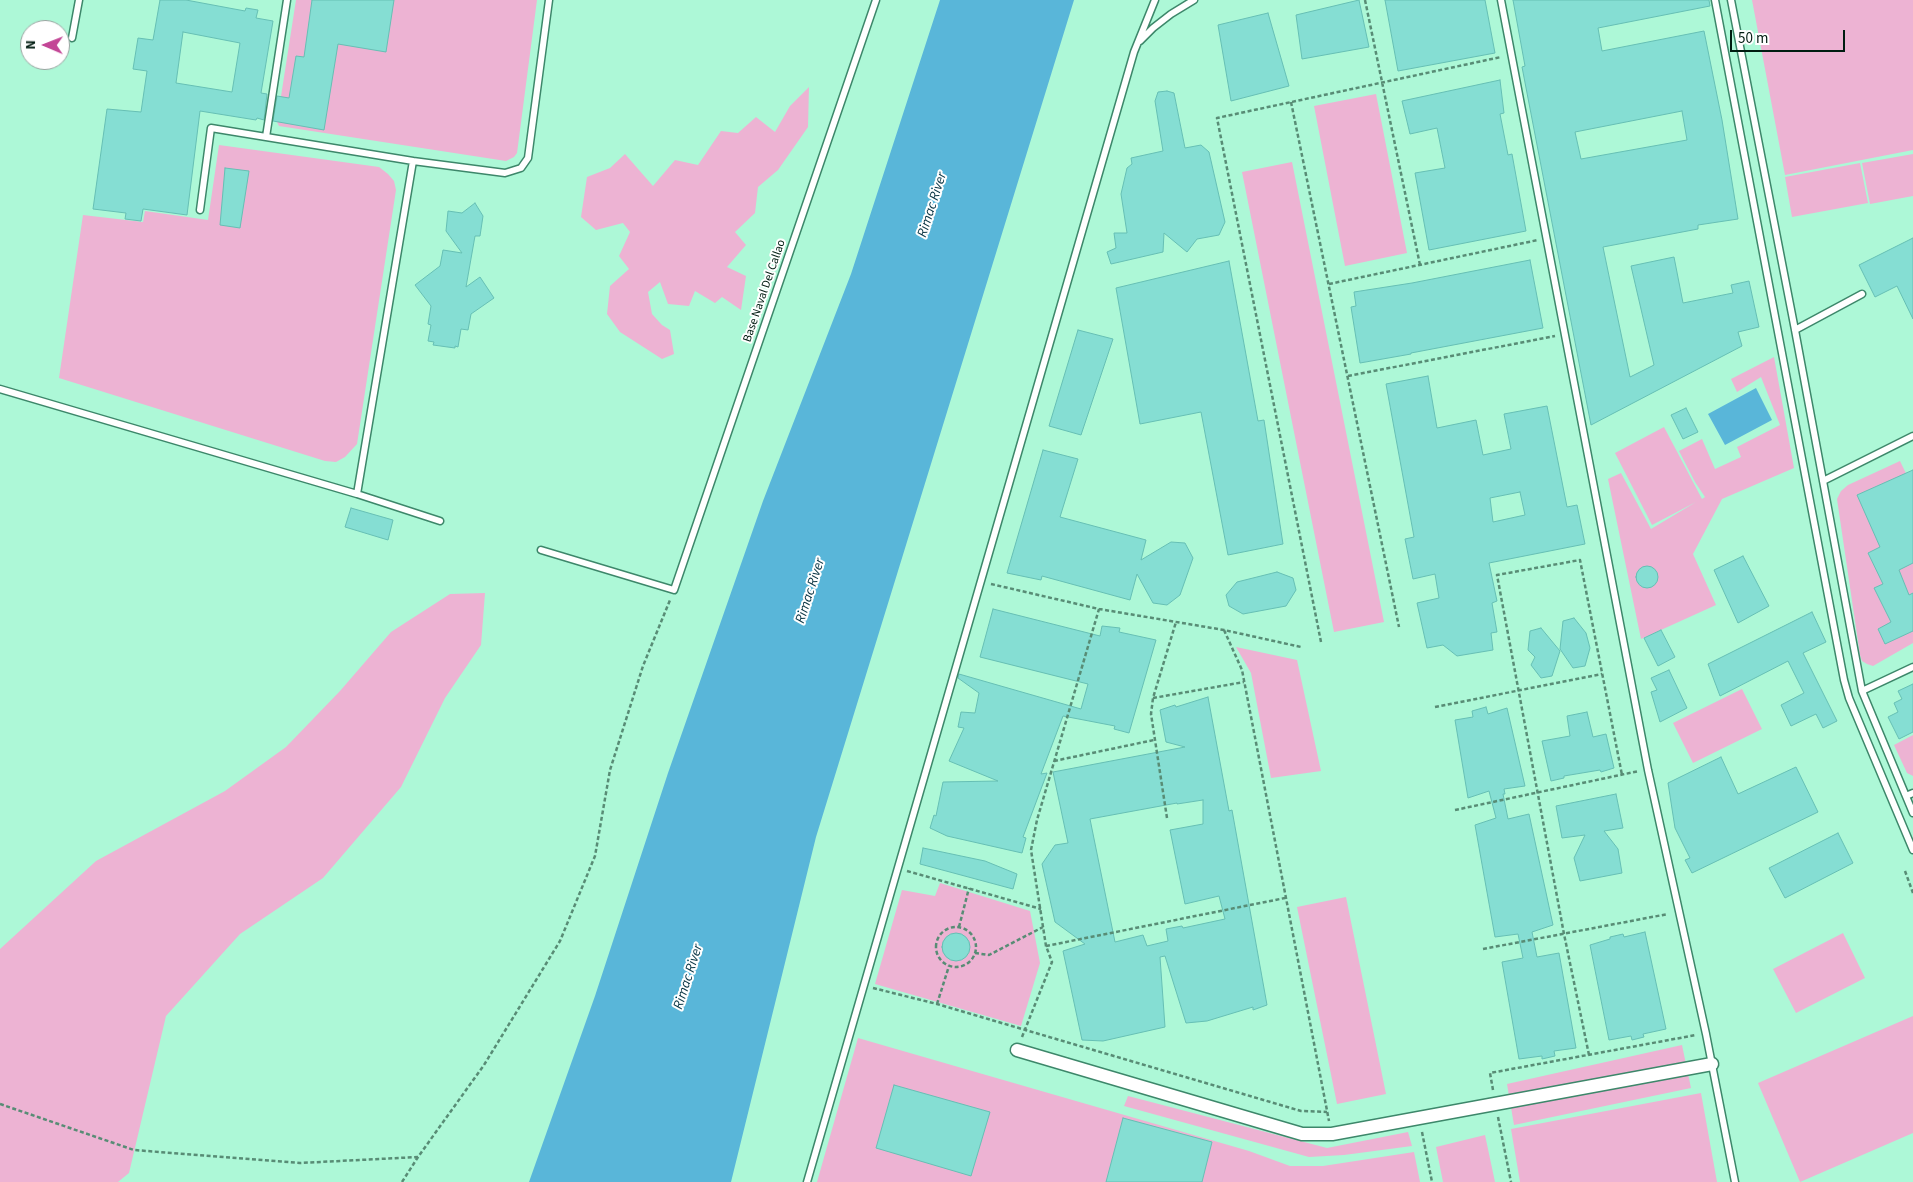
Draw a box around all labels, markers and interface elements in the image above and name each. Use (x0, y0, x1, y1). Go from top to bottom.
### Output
north arrow (20, 20, 70, 70)
scale bar (1733, 20, 1848, 52)
text: 50 m (1738, 28, 1768, 49)
text: N (21, 40, 41, 50)
water label: Rimac River (915, 170, 951, 240)
street label: Base Naval Del Callao (741, 238, 789, 344)
water label: Rimac River (793, 556, 829, 626)
water label: Rimac River (671, 942, 707, 1012)

